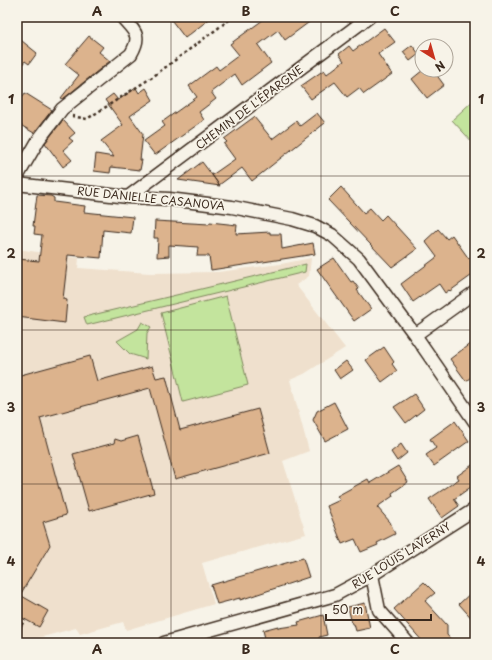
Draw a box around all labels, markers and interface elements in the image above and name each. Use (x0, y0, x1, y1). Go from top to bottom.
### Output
text: A (92, 1, 102, 20)
text: B (242, 1, 251, 20)
text: C (390, 1, 400, 20)
north arrow (414, 38, 454, 78)
text: N (431, 57, 449, 76)
street label: CHEMIN DE L'ÉPARGNE (192, 61, 306, 153)
text: 1 (8, 89, 14, 108)
text: 1 (478, 89, 484, 108)
street label: RUE DANIELLE CASANOVA (76, 182, 226, 214)
text: 2 (6, 243, 16, 262)
text: 2 (476, 243, 486, 262)
text: 3 (7, 397, 16, 416)
text: 3 (477, 397, 486, 416)
street label: RUE LOUIS LAVERNY (348, 517, 454, 592)
text: 4 (7, 551, 16, 570)
text: 4 (477, 551, 486, 570)
scale bar (326, 596, 431, 622)
text: 50 m (332, 600, 363, 618)
text: A (92, 639, 102, 658)
text: B (242, 639, 251, 658)
text: C (390, 639, 400, 658)

